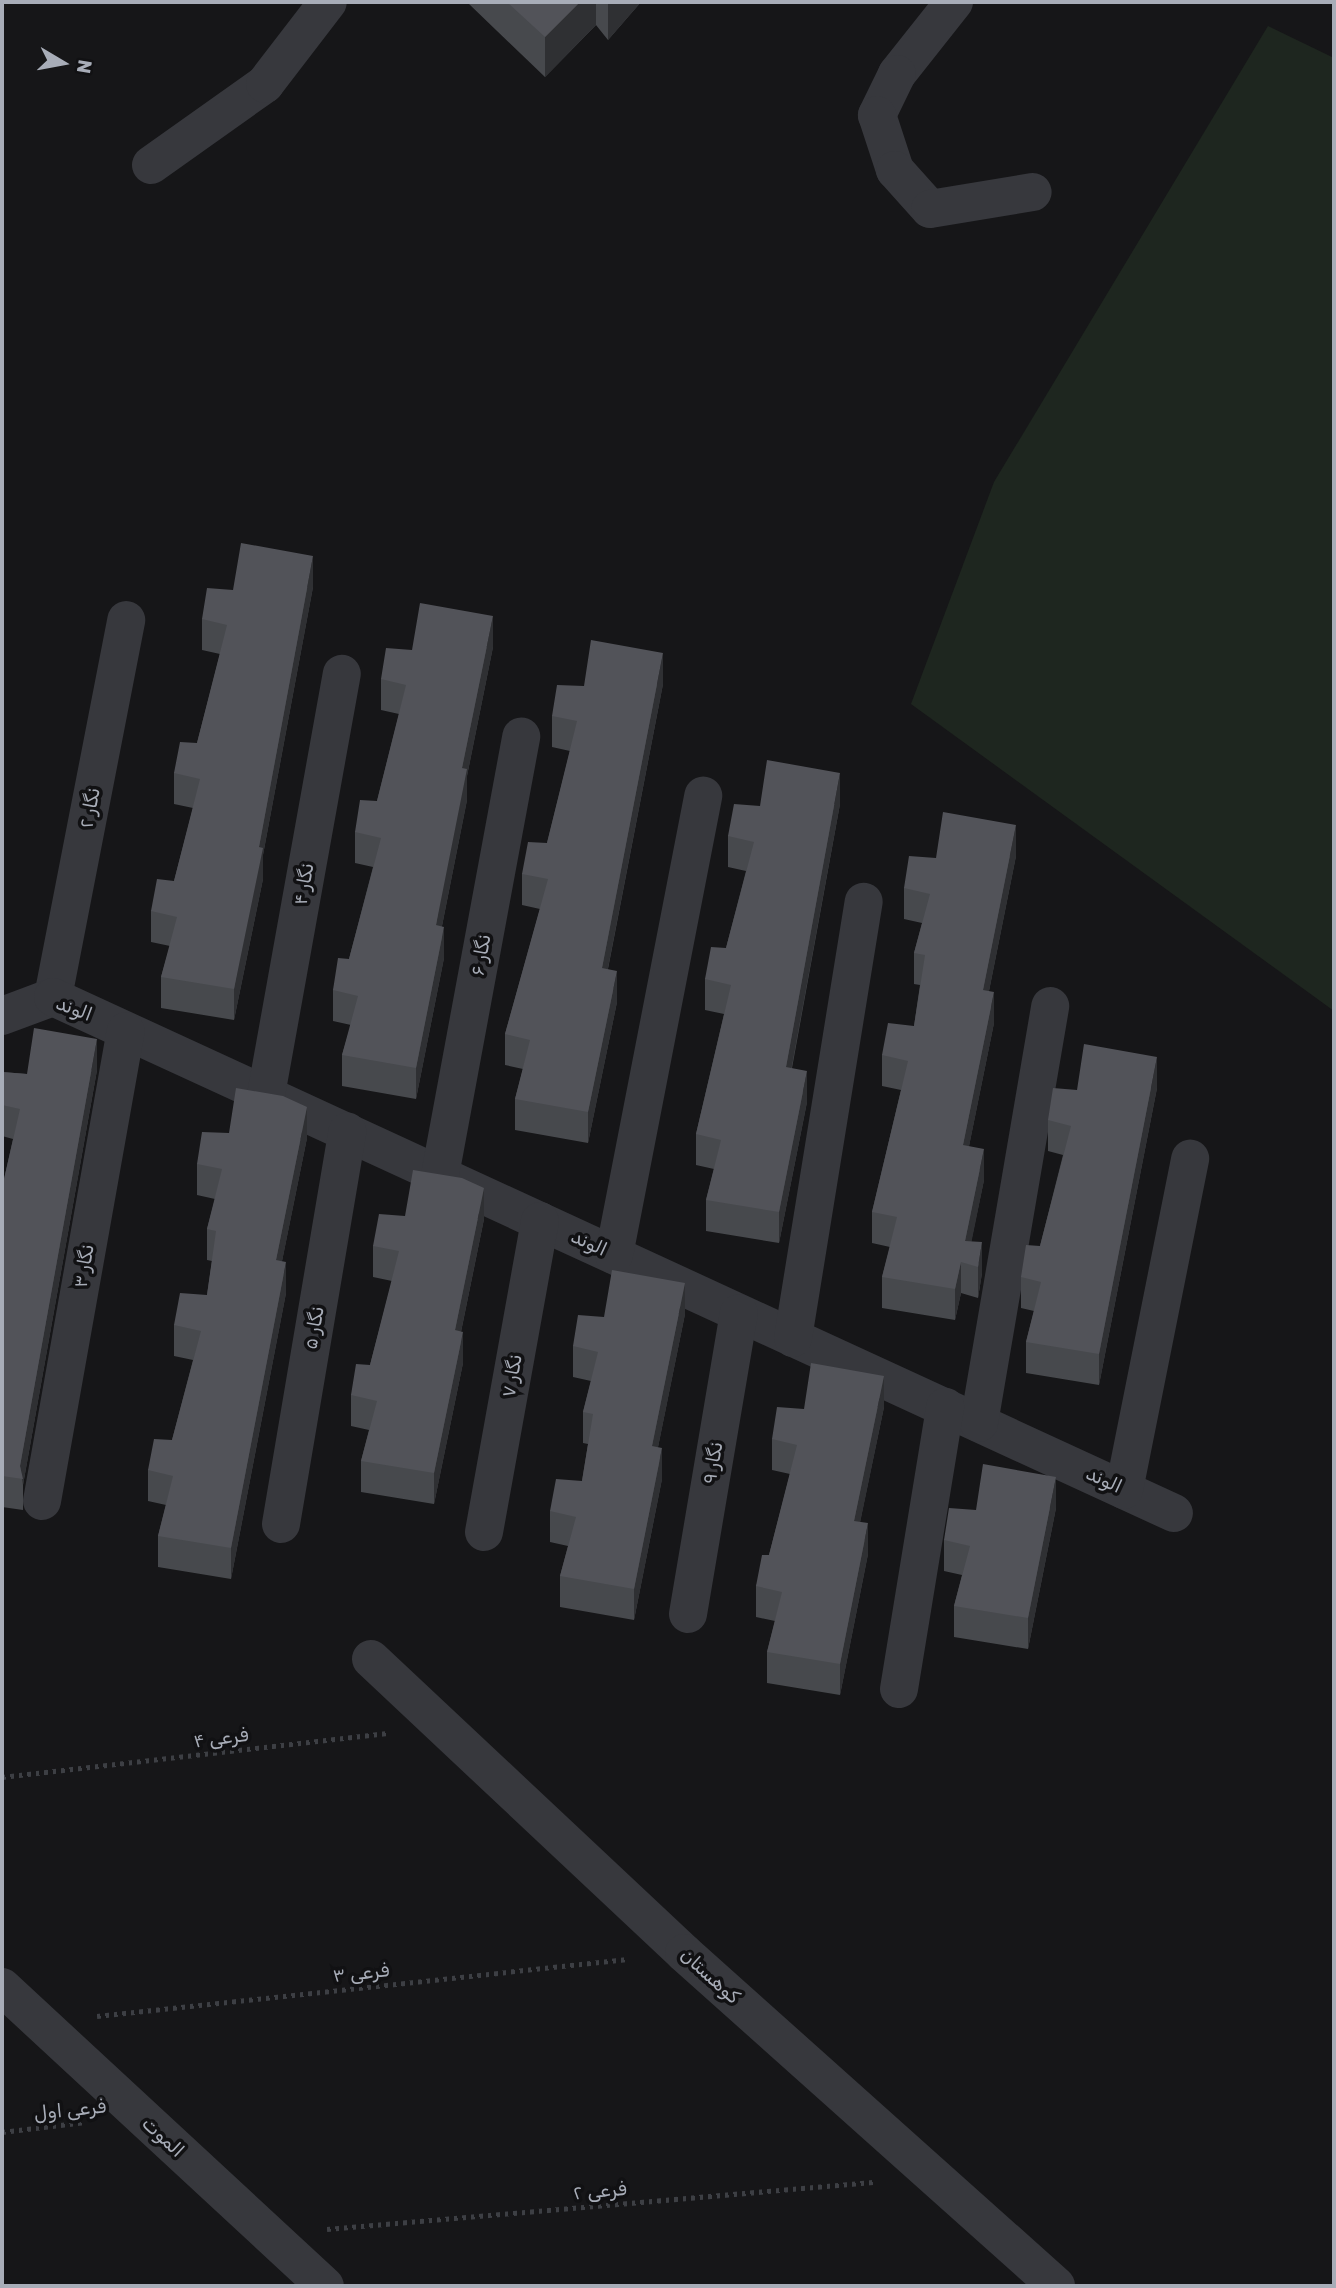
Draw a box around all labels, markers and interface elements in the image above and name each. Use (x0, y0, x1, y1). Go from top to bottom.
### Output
north arrow (28, 28, 98, 98)
text: N (72, 58, 97, 75)
street label: نگار ۲ (75, 786, 105, 830)
street label: نگار ۴ (289, 861, 319, 907)
street label: نگار ۶ (466, 932, 496, 978)
street label: الوند (53, 992, 95, 1026)
street label: الوند (567, 1225, 611, 1261)
street label: نگار ۳ (69, 1242, 99, 1290)
street label: نگار ۵ (299, 1305, 329, 1351)
street label: نگار ۷ (497, 1353, 527, 1399)
street label: نگار ۹ (698, 1440, 728, 1486)
street label: الوند (1082, 1462, 1126, 1498)
street label: فرعی ۴ (192, 1723, 250, 1753)
street label: کوهستان (676, 1943, 744, 2009)
street label: فرعی ۳ (332, 1959, 390, 1987)
street label: فرعی اول (33, 2095, 107, 2125)
street label: الموت (137, 2112, 189, 2162)
street label: فرعی ۲ (572, 2177, 628, 2205)

